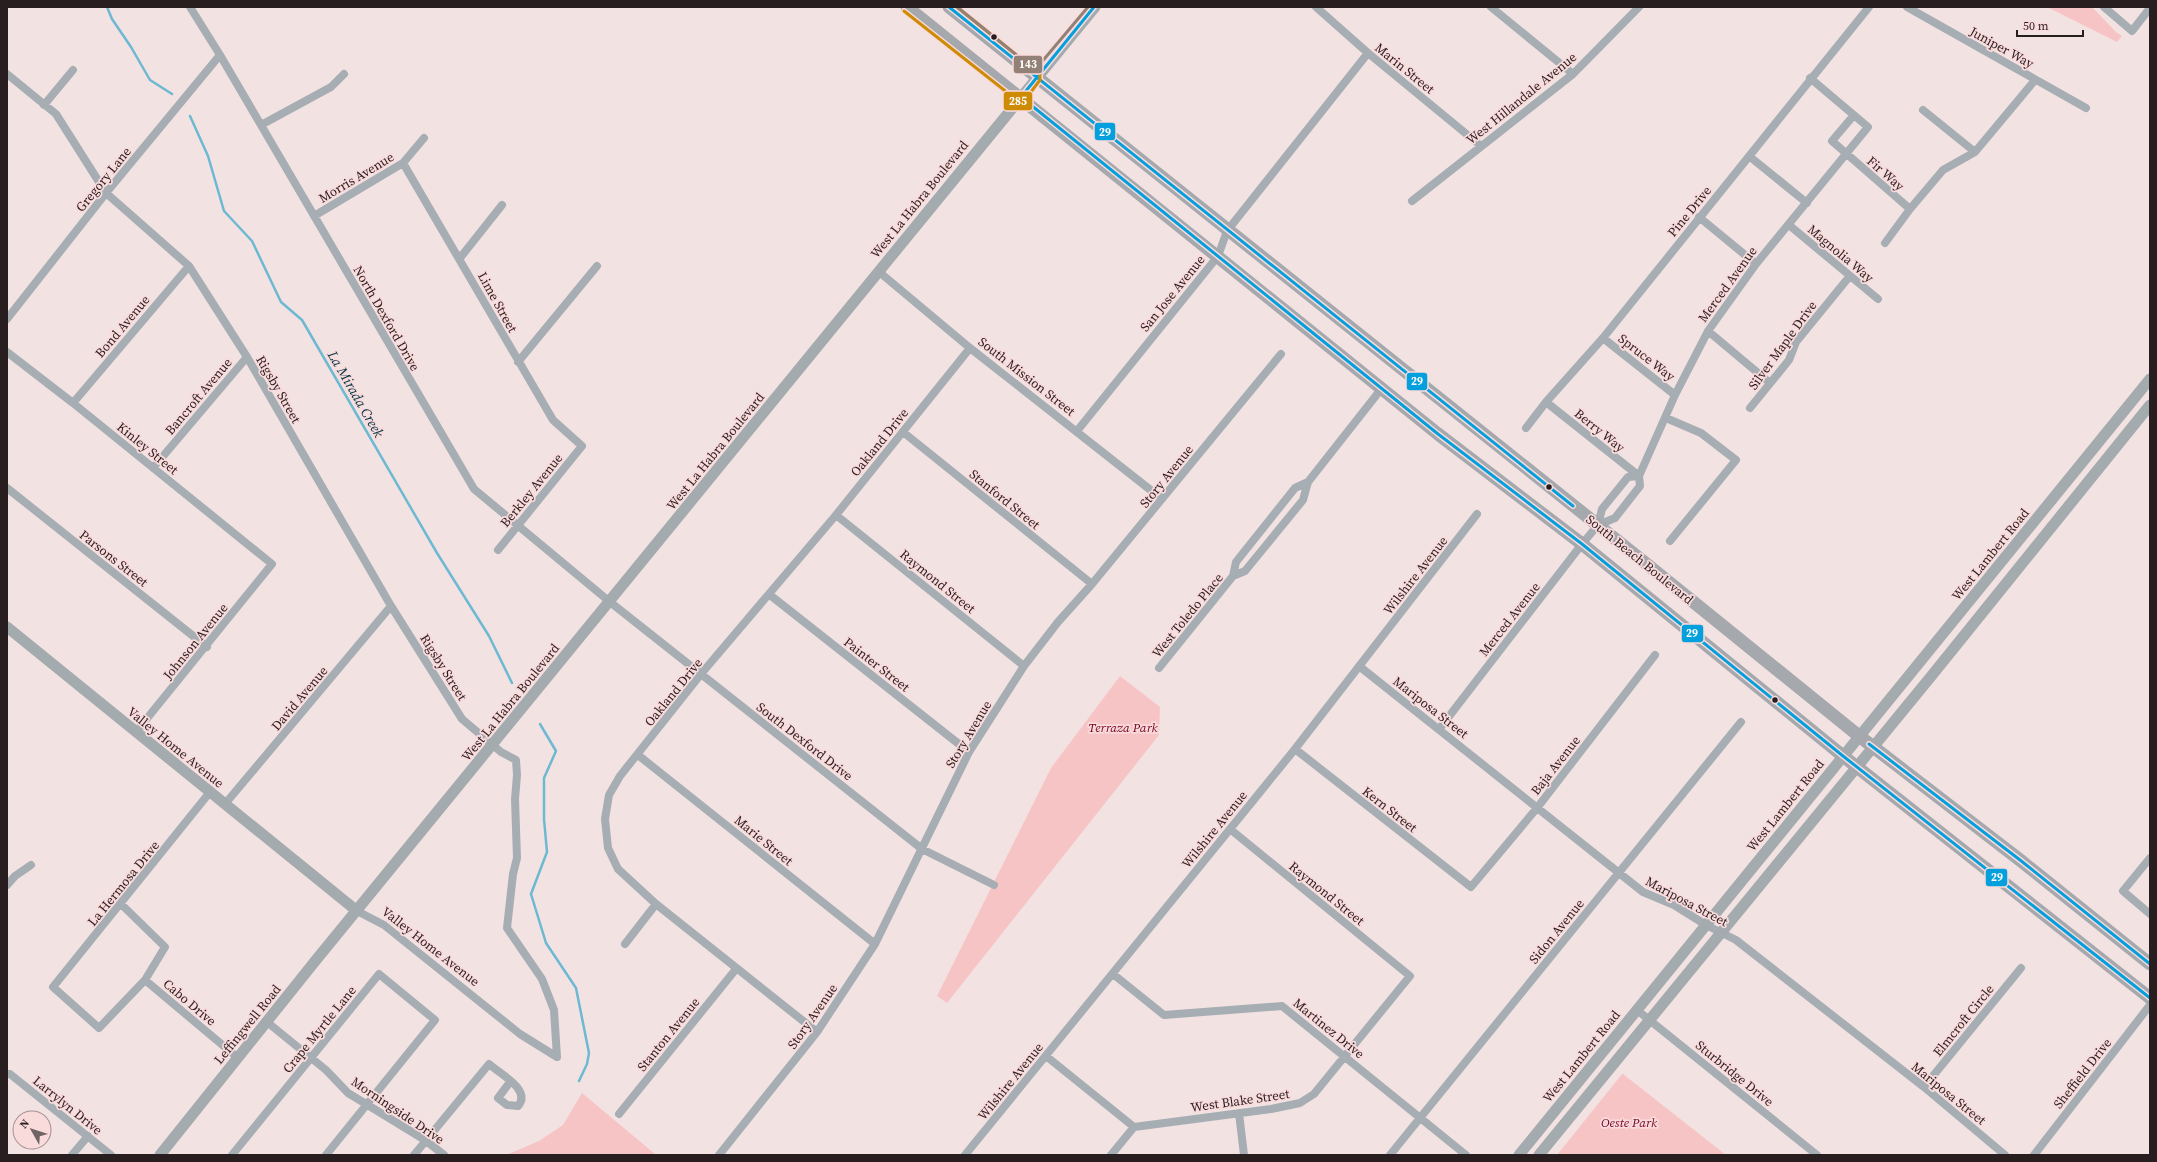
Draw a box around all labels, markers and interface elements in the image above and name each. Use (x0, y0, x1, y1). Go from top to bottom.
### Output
scale bar (2017, 12, 2083, 38)
text: 50 m (2023, 18, 2049, 34)
street label: Juniper Way (1966, 22, 2037, 72)
unlabelled marker (989, 32, 999, 42)
street label: Marin Street (1371, 39, 1439, 98)
street label: West Hillandale Avenue (1463, 48, 1580, 148)
line badge: 143 (1013, 55, 1043, 74)
text: 143 (1019, 57, 1037, 72)
line badge: 285 (1003, 91, 1033, 111)
text: 285 (1009, 94, 1027, 109)
line badge: 29 (1094, 122, 1116, 141)
text: 29 (1099, 125, 1111, 140)
street label: West La Habra Boulevard (867, 137, 972, 262)
street label: Gregory Lane (72, 143, 135, 215)
street label: Morris Avenue (316, 148, 397, 207)
street label: Fir Way (1863, 152, 1908, 194)
street label: Pine Drive (1664, 182, 1715, 240)
street label: Magnolia Way (1804, 221, 1878, 286)
street label: Merced Avenue (1694, 243, 1761, 326)
street label: San Jose Avenue (1136, 251, 1209, 335)
street label: North Dexford Drive (350, 263, 424, 374)
street label: Lime Street (474, 269, 522, 336)
street label: Bond Avenue (91, 291, 154, 361)
street label: Silver Maple Drive (1744, 297, 1821, 393)
street label: Spruce Way (1615, 330, 1679, 385)
street label: South Mission Street (975, 333, 1079, 420)
water label: La Mirada Creek (323, 346, 389, 441)
street label: Rigsby Street (252, 352, 305, 427)
street label: Bancroft Avenue (161, 354, 236, 438)
line badge: 29 (1406, 372, 1428, 391)
text: 29 (1411, 374, 1423, 389)
street label: West La Habra Boulevard (663, 389, 768, 514)
street label: Oakland Drive (847, 404, 912, 480)
street label: Berry Way (1571, 405, 1629, 456)
street label: Kinley Street (114, 418, 182, 479)
street label: Story Avenue (1136, 441, 1197, 511)
street label: Berkley Avenue (496, 450, 567, 531)
street label: Stanford Street (966, 466, 1044, 534)
unlabelled marker (1544, 482, 1554, 492)
street label: West Lambert Road (1948, 504, 2033, 604)
street label: South Beach Boulevard (1582, 511, 1697, 608)
street label: Parsons Street (76, 526, 152, 591)
street label: Wilshire Avenue (1379, 532, 1452, 618)
street label: Raymond Street (896, 546, 980, 618)
street label: West Toledo Place (1148, 569, 1227, 661)
street label: Merced Avenue (1475, 579, 1544, 660)
street label: Johnson Avenue (159, 599, 232, 684)
line badge: 29 (1681, 624, 1704, 643)
text: 29 (1686, 626, 1698, 641)
street label: Rigsby Street (416, 631, 471, 704)
street label: Painter Street (840, 633, 914, 696)
street label: West La Habra Boulevard (458, 640, 563, 765)
street label: Oakland Drive (641, 654, 706, 730)
street label: David Avenue (267, 662, 332, 734)
street label: Mariposa Street (1390, 673, 1472, 743)
unlabelled marker (1770, 695, 1780, 705)
street label: Story Avenue (942, 697, 995, 771)
street label: South Dexford Drive (753, 698, 857, 785)
street label: Valley Home Avenue (124, 703, 228, 792)
park label: Terraza Park (1088, 719, 1159, 736)
street label: Baja Avenue (1527, 732, 1584, 798)
street label: West Lambert Road (1743, 755, 1828, 855)
street label: Kern Street (1359, 783, 1421, 837)
street label: Wilshire Avenue (1178, 787, 1251, 872)
street label: Marie Street (731, 812, 797, 870)
street label: La Hermosa Drive (84, 837, 163, 929)
street label: Raymond Street (1285, 858, 1369, 930)
line badge: 29 (1985, 868, 2008, 887)
text: 29 (1991, 870, 2003, 885)
street label: Mariposa Street (1643, 873, 1732, 931)
street label: Sidon Avenue (1525, 895, 1588, 967)
street label: Valley Home Avenue (378, 903, 483, 990)
street label: Cabo Drive (160, 975, 220, 1030)
street label: Story Avenue (784, 980, 841, 1052)
street label: Leffingwell Road (210, 981, 285, 1067)
street label: Elmcroft Circle (1929, 981, 1998, 1060)
street label: Crape Myrtle Lane (279, 982, 360, 1076)
street label: Stanton Avenue (633, 994, 704, 1075)
street label: Martinez Drive (1290, 995, 1368, 1062)
street label: West Lambert Road (1539, 1006, 1624, 1106)
street label: Sheffield Drive (2050, 1034, 2115, 1112)
street label: Sturbridge Drive (1692, 1037, 1777, 1110)
street label: Wilshire Avenue (974, 1039, 1047, 1124)
street label: Mariposa Street (1908, 1058, 1990, 1129)
street label: Larrylyn Drive (30, 1072, 106, 1139)
street label: Morningside Drive (348, 1073, 448, 1148)
street label: West Blake Street (1190, 1085, 1291, 1116)
north arrow (12, 1110, 52, 1150)
park label: Oeste Park (1601, 1114, 1658, 1131)
text: N (16, 1116, 33, 1132)

